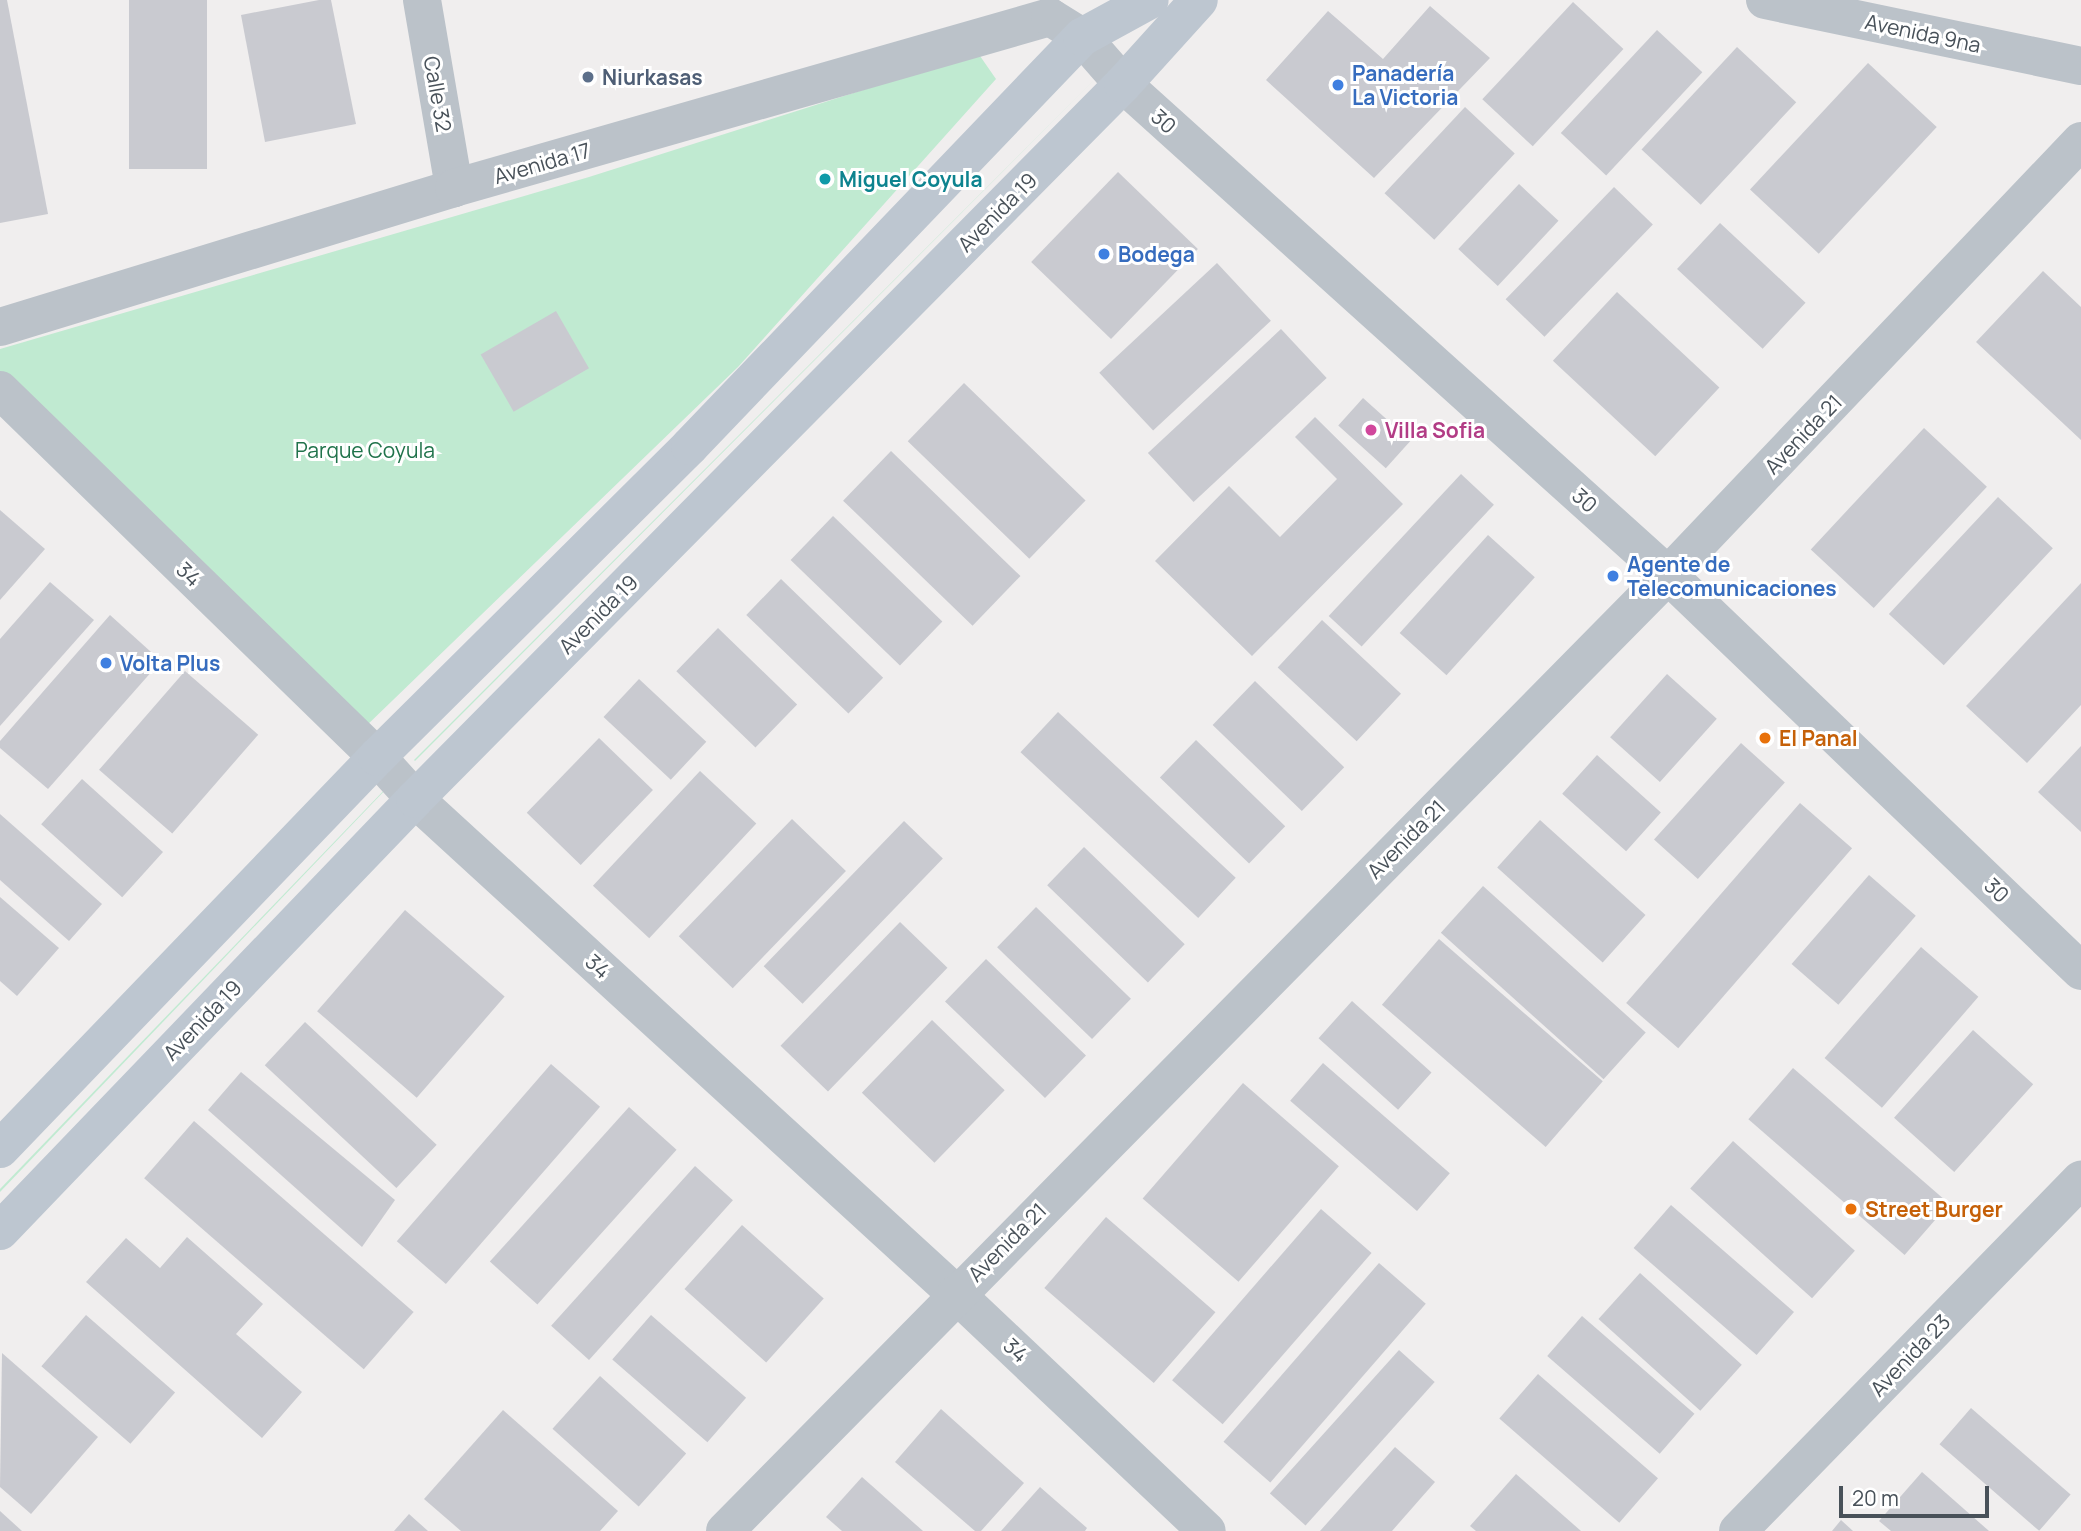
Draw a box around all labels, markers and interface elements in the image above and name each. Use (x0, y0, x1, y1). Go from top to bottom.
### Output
street label: Avenida 9na (1863, 8, 1983, 58)
street label: Calle 32 (419, 54, 457, 134)
place label: Panadería La Victoria (1352, 60, 1458, 110)
place label: Niurkasas (602, 64, 703, 90)
marker: Niurkasas (580, 69, 596, 85)
marker: Panadería La Victoria (1330, 77, 1346, 93)
street label: 30 (1146, 103, 1182, 139)
street label: Avenida 17 (491, 137, 593, 189)
place label: Miguel Coyula (839, 166, 983, 192)
street label: Avenida 19 (952, 167, 1042, 257)
marker: Miguel Coyula (817, 171, 833, 187)
place label: Bodega (1118, 241, 1195, 267)
marker: Bodega (1096, 246, 1112, 262)
street label: Avenida 21 (1759, 389, 1847, 479)
place label: Villa Sofia (1385, 417, 1485, 443)
marker: Villa Sofia (1363, 422, 1379, 438)
park label: Parque Coyula (295, 437, 435, 463)
street label: 30 (1567, 482, 1603, 518)
place label: Agente de Telecomunicaciones (1627, 551, 1837, 601)
street label: 34 (172, 557, 206, 591)
marker: Agente de Telecomunicaciones (1605, 568, 1621, 584)
street label: Avenida 19 (553, 569, 643, 659)
place label: Volta Plus (120, 650, 220, 676)
marker: Volta Plus (98, 655, 114, 671)
place label: El Panal (1779, 725, 1858, 751)
marker: El Panal (1757, 730, 1773, 746)
street label: Avenida 21 (1362, 795, 1450, 883)
street label: 30 (1979, 872, 2015, 908)
street label: 34 (581, 949, 615, 983)
street label: Avenida 19 (158, 975, 246, 1065)
place label: Street Burger (1865, 1196, 2003, 1222)
street label: Avenida 21 (963, 1198, 1051, 1286)
marker: Street Burger (1843, 1201, 1859, 1217)
street label: Avenida 23 (1865, 1309, 1955, 1401)
street label: 34 (999, 1333, 1033, 1367)
scale bar (1843, 1472, 1994, 1516)
text: 20 m (1852, 1484, 1899, 1512)

